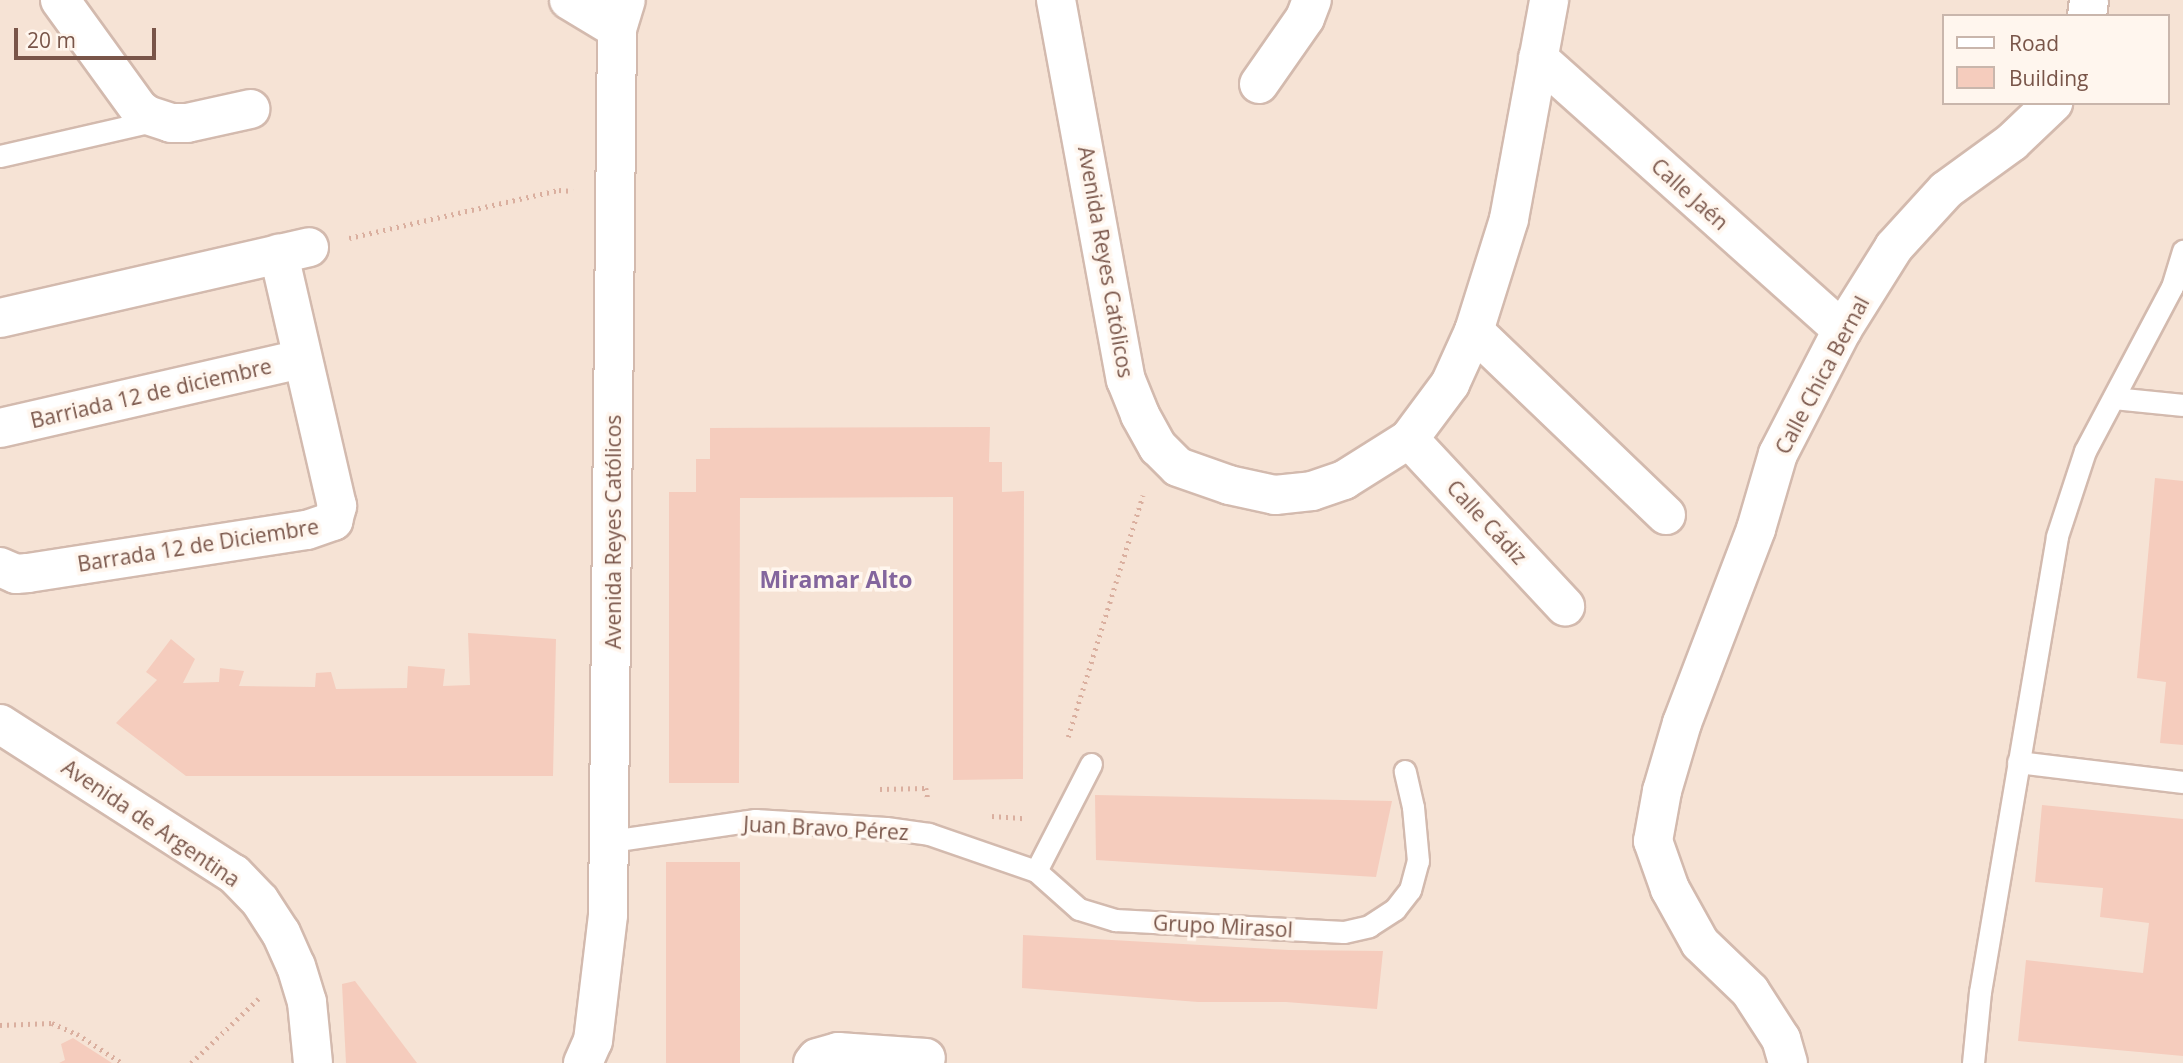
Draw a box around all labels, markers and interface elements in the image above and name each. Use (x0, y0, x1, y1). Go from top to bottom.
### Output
scale bar (18, 14, 159, 58)
legend (1941, 14, 2169, 105)
text: 20 m (27, 26, 76, 54)
text: Road (2009, 29, 2059, 57)
text: Building (2009, 64, 2088, 92)
street label: Avenida Reyes Católicos (1073, 144, 1139, 380)
street label: Calle Jaén (1646, 153, 1734, 235)
street label: Calle Chica Bernal (1770, 292, 1874, 458)
street label: Barriada 12 de diciembre (28, 353, 274, 433)
street label: Avenida Reyes Católicos (600, 415, 626, 649)
street label: Calle Cádiz (1442, 475, 1532, 569)
street label: Barrada 12 de Diciembre (76, 513, 320, 577)
district label: Miramar Alto (759, 565, 913, 593)
street label: Avenida de Argentina (57, 754, 245, 892)
street label: Juan Bravo Pérez (743, 811, 909, 845)
street label: Grupo Mirasol (1152, 910, 1294, 942)

